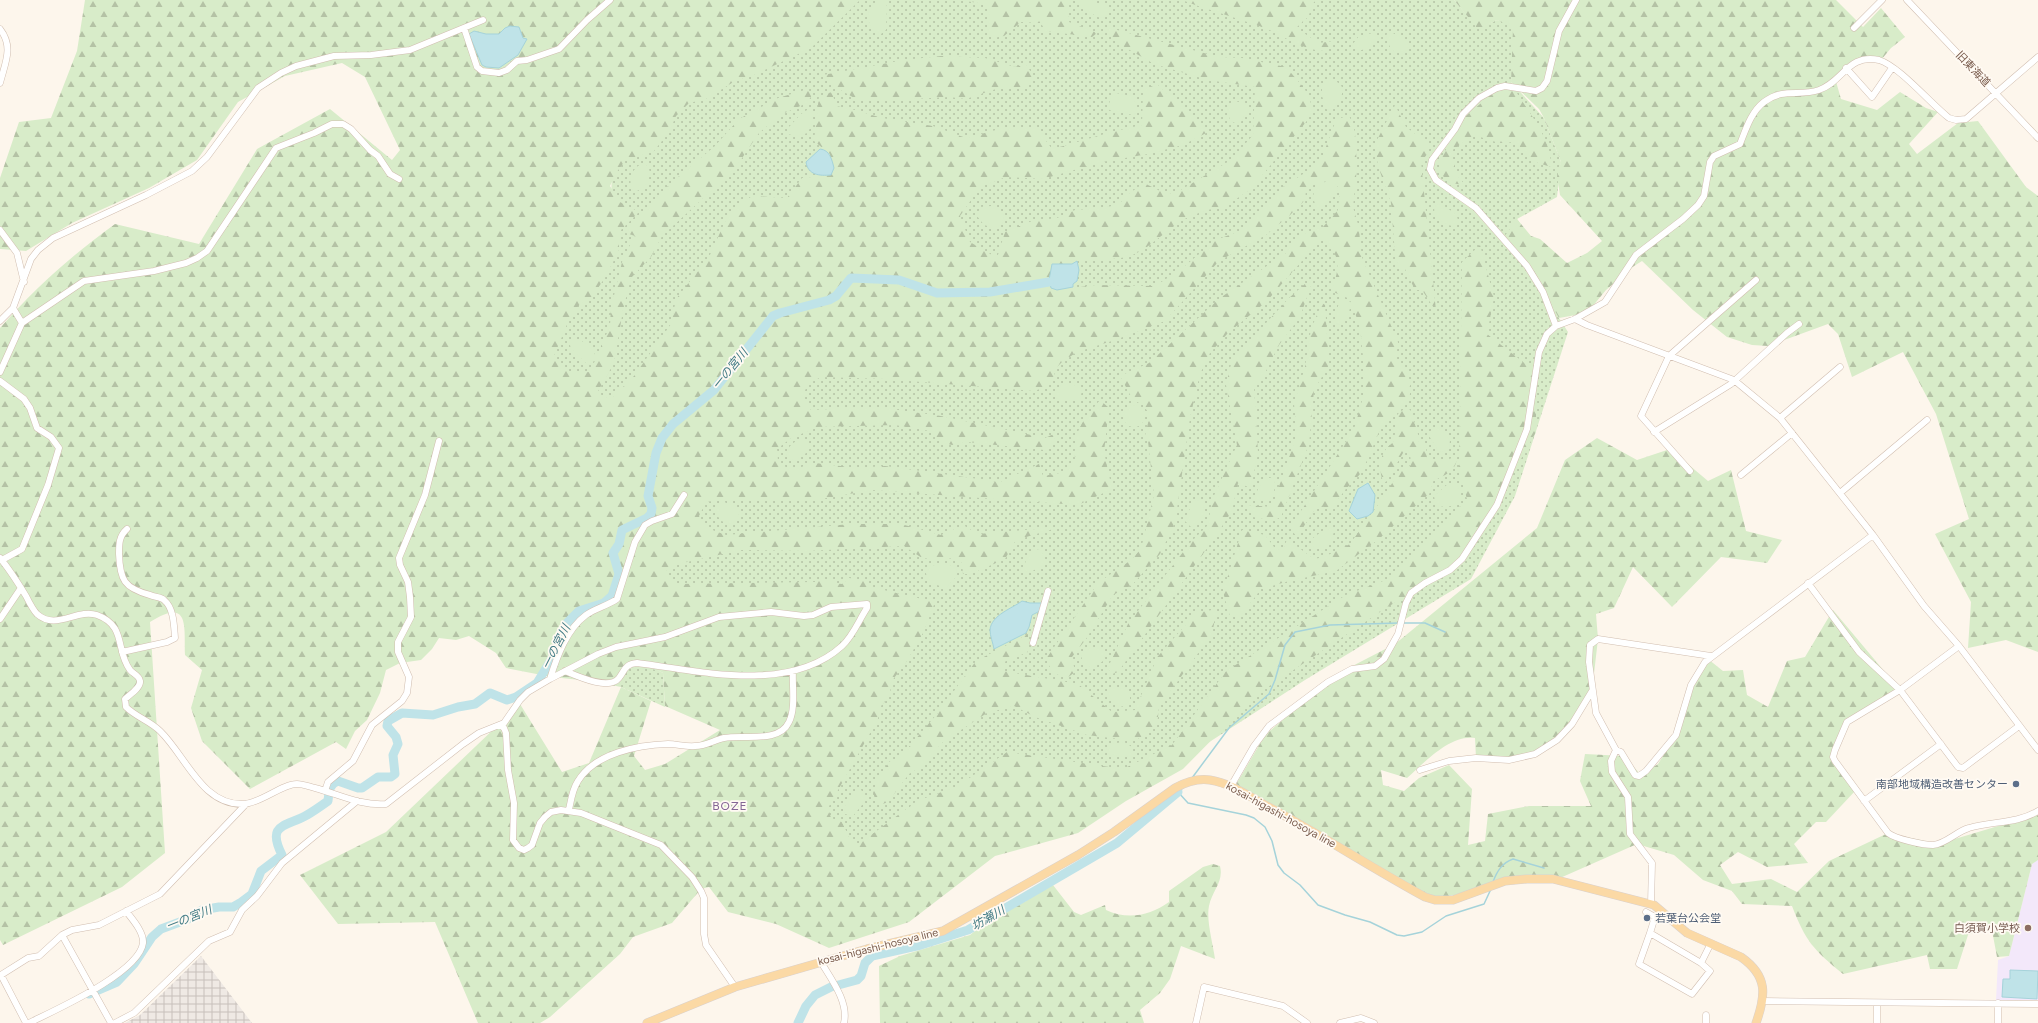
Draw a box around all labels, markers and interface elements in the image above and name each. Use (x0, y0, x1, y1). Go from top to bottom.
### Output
street label: 旧東海道 (1953, 49, 1993, 89)
water label: 一の宮川 (709, 344, 752, 392)
water label: 一の宮川 (539, 621, 574, 672)
place label: 南部地域構造改善センター (1876, 778, 2008, 791)
street label: kosai-higashi-hosoya line (1224, 779, 1338, 851)
marker: 南部地域構造改善センター (2011, 779, 2021, 789)
district label: BOZE (712, 799, 748, 813)
water label: 一の宮川 (164, 902, 216, 933)
water label: 坊瀬川 (969, 902, 1009, 933)
place label: 若葉台公会堂 (1655, 912, 1721, 925)
marker: 若葉台公会堂 (1642, 913, 1652, 923)
place label: 白須賀小学校 (1954, 922, 2020, 935)
marker: 白須賀小学校 (2023, 923, 2033, 933)
street label: kosai-higashi-hosoya line (816, 926, 940, 968)

